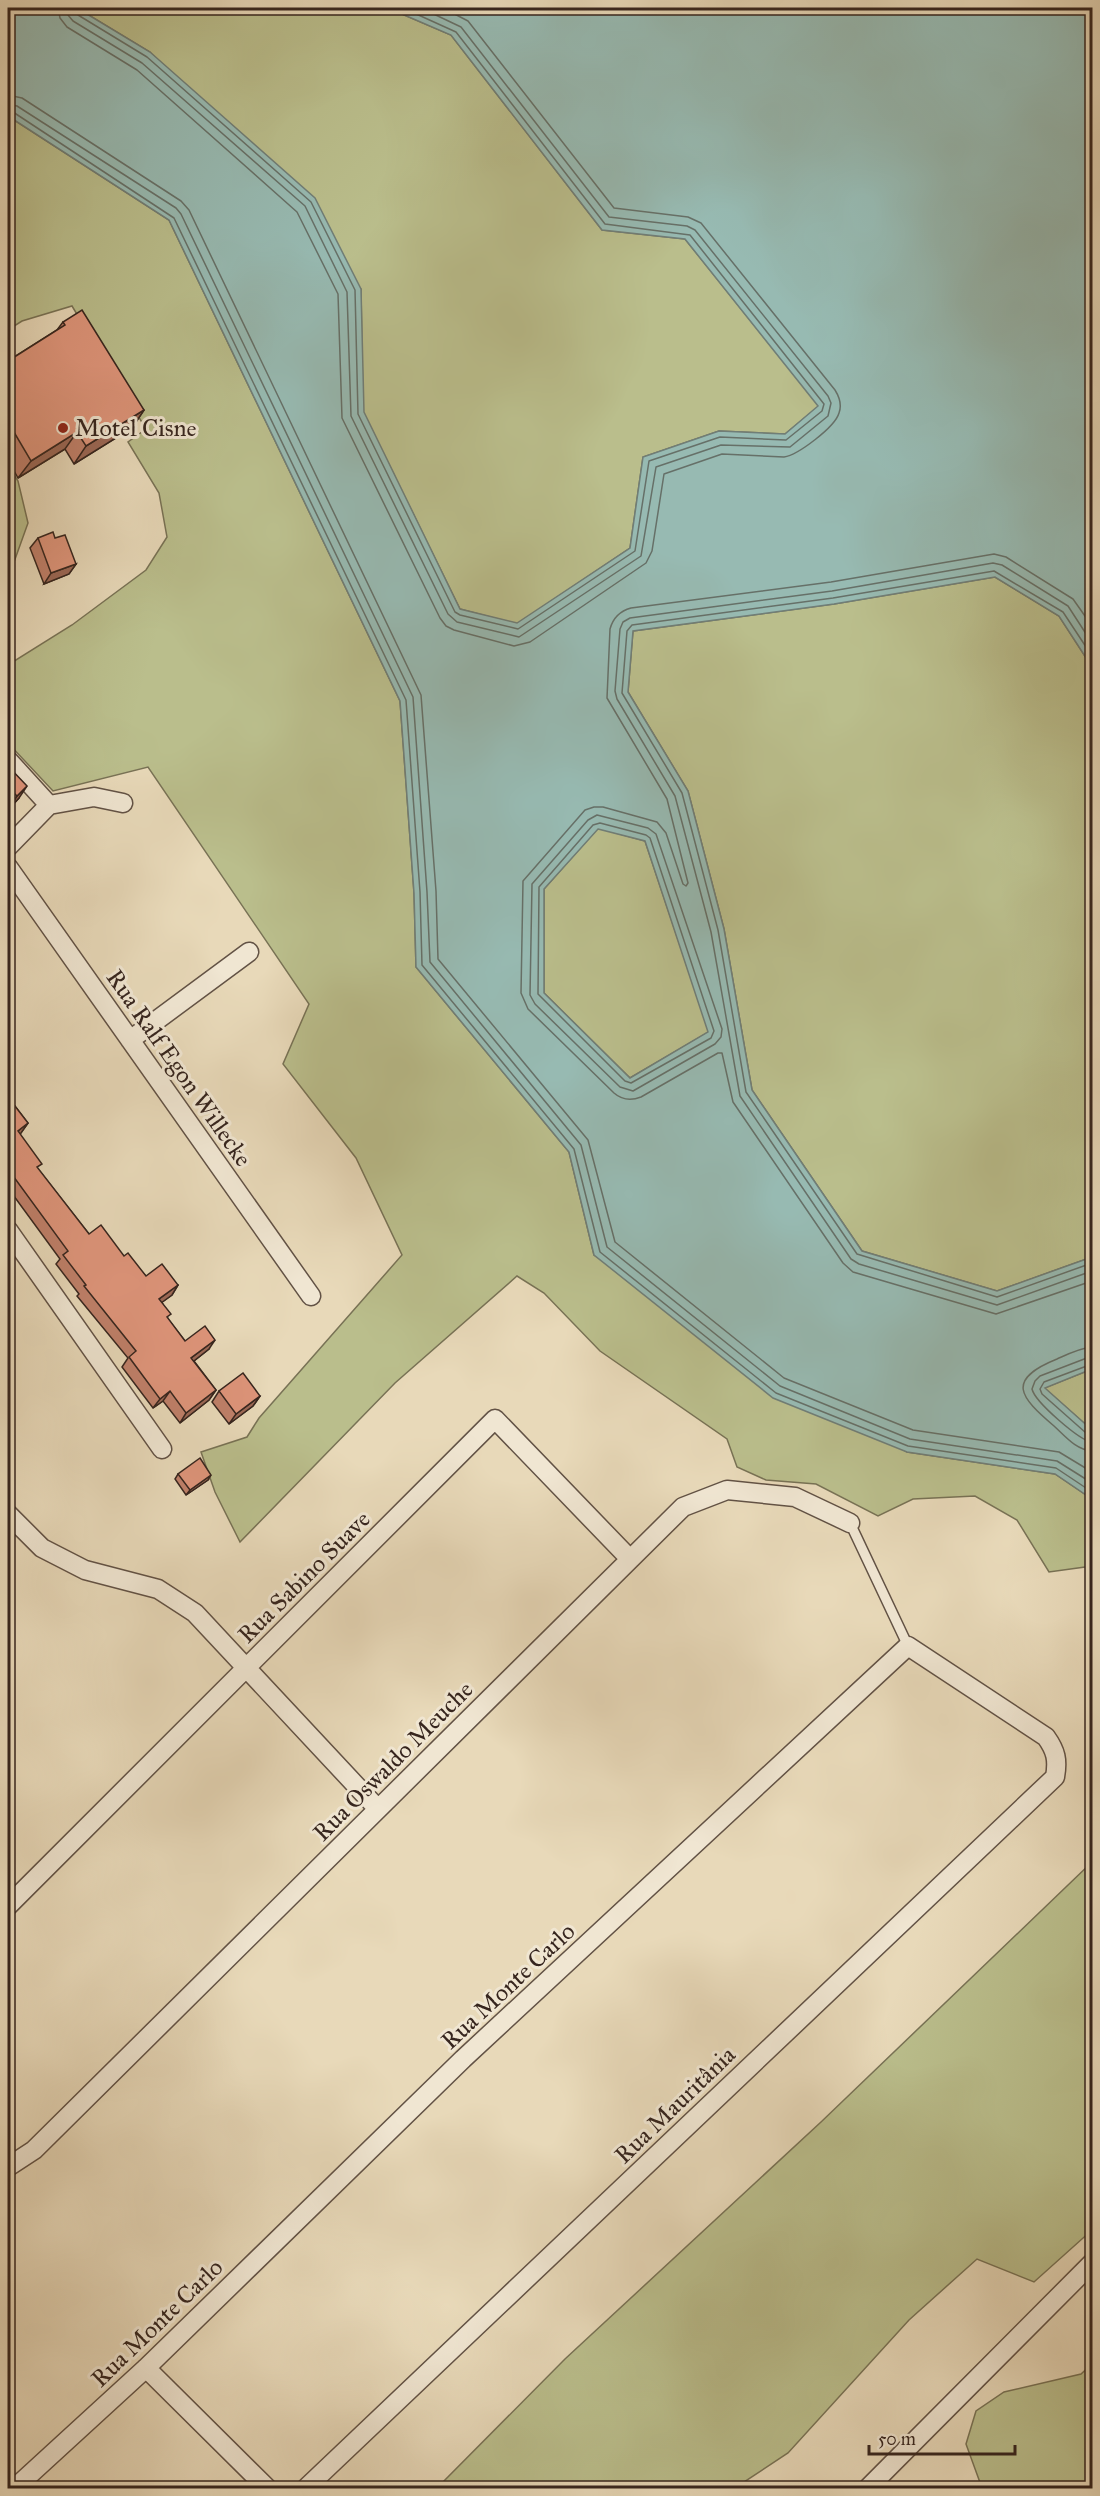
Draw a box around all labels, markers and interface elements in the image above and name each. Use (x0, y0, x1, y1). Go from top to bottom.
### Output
place label: Motel Cisne (75, 413, 197, 443)
marker: Motel Cisne (56, 421, 70, 435)
street label: Rua Ralf Egon Willecke (100, 964, 258, 1172)
street label: Rua Sabino Suave (232, 1505, 376, 1649)
street label: Rua Oswaldo Meuche (307, 1675, 479, 1847)
street label: Rua Monte Carlo (435, 1916, 581, 2056)
street label: Rua Mauritânia (608, 2039, 742, 2170)
street label: Rua Monte Carlo (85, 2252, 229, 2394)
scale bar (869, 2418, 1014, 2456)
text: 50 m (878, 2428, 916, 2450)

